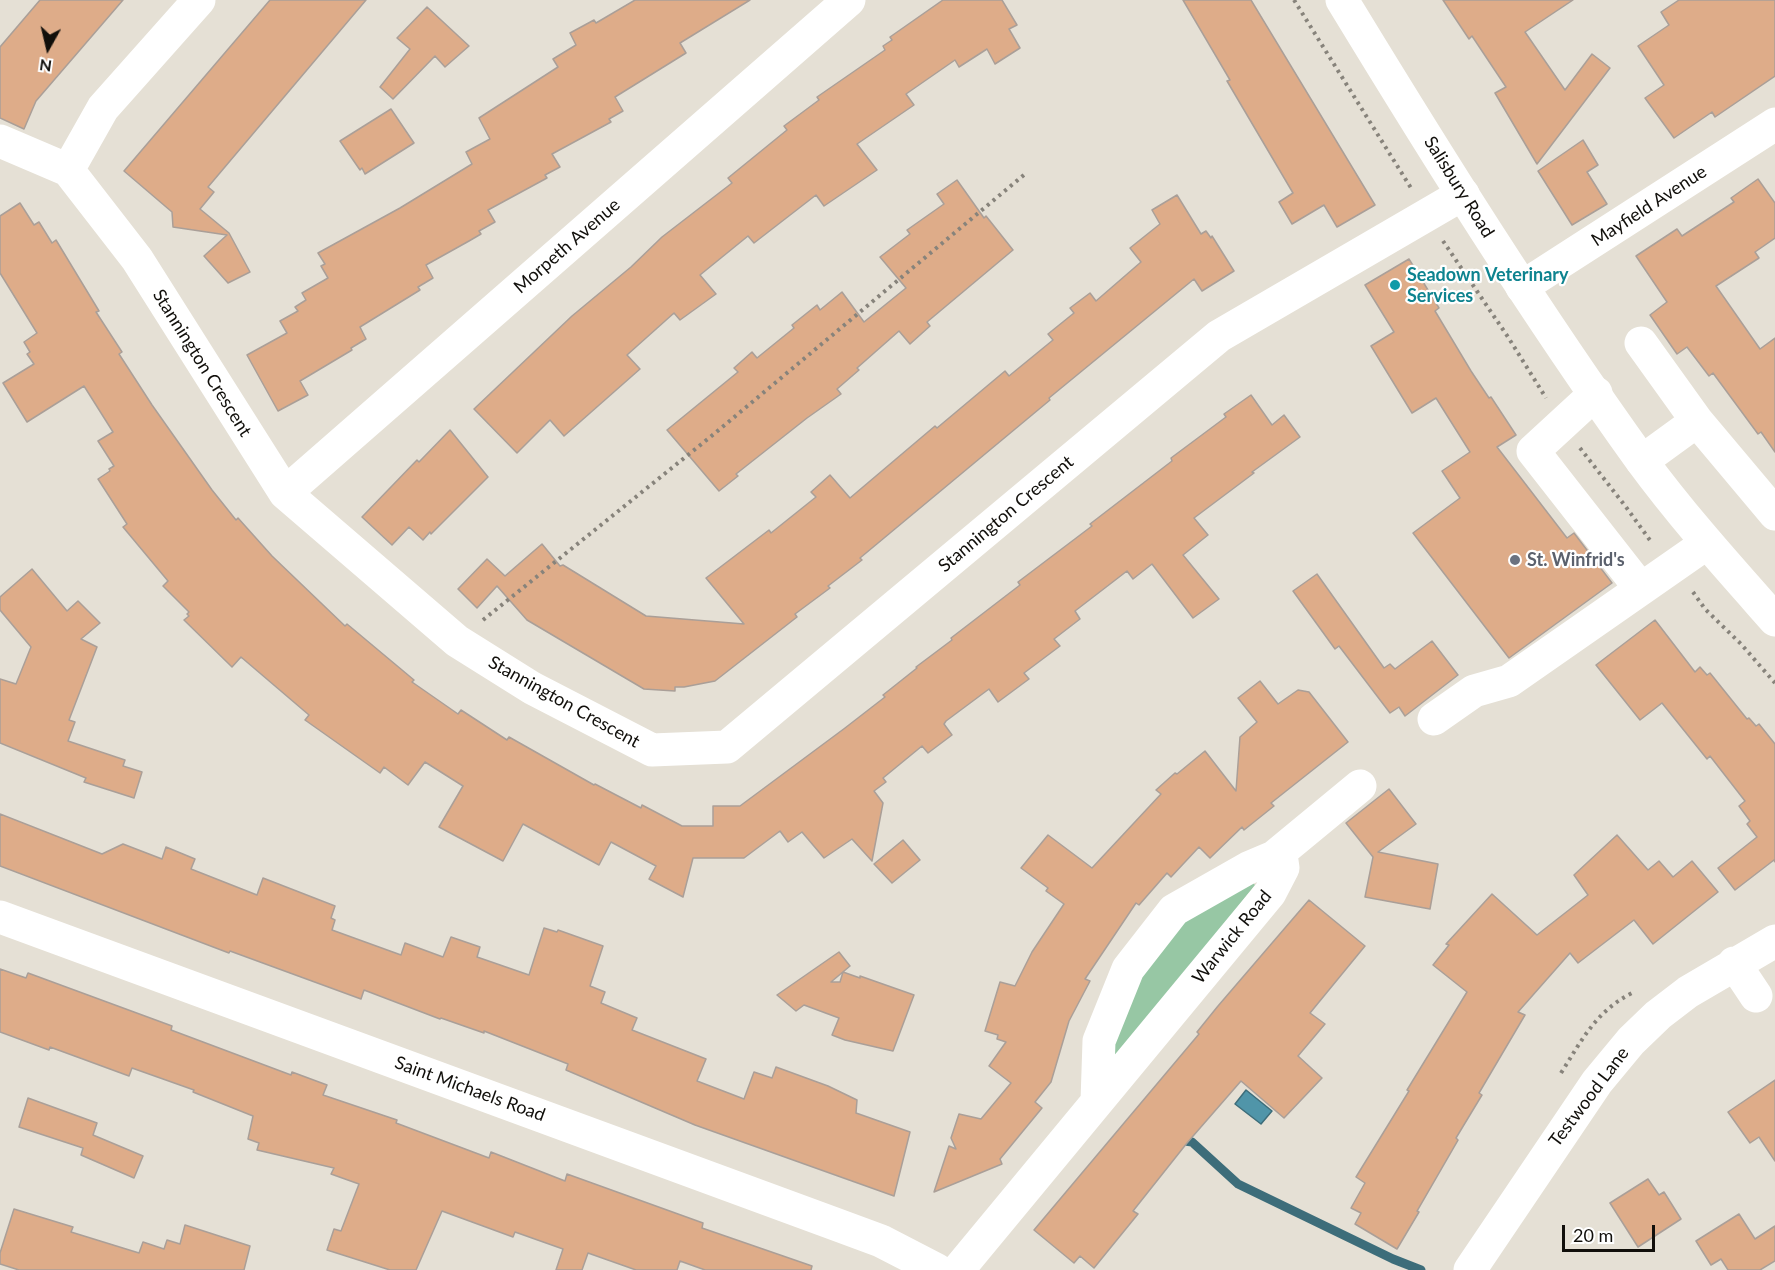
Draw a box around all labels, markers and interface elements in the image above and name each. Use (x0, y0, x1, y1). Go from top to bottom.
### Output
north arrow (18, 18, 78, 78)
text: N (38, 56, 53, 77)
street label: Salisbury Road (1419, 132, 1499, 242)
street label: Mayfield Avenue (1587, 161, 1711, 251)
street label: Morpeth Avenue (510, 194, 624, 298)
place label: Seadown Veterinary Services (1407, 264, 1569, 306)
marker: Seadown Veterinary Services (1388, 278, 1402, 292)
street label: Stannington Crescent (148, 285, 256, 441)
street label: Stannington Crescent (934, 451, 1078, 577)
place label: St. Winfrid's (1527, 549, 1625, 571)
marker: St. Winfrid's (1508, 553, 1522, 567)
street label: Stannington Crescent (485, 651, 643, 753)
street label: Warwick Road (1188, 886, 1276, 988)
street label: Testwood Lane (1545, 1043, 1633, 1151)
street label: Saint Michaels Road (392, 1052, 548, 1126)
scale bar (1565, 1213, 1658, 1251)
text: 20 m (1573, 1224, 1613, 1246)

